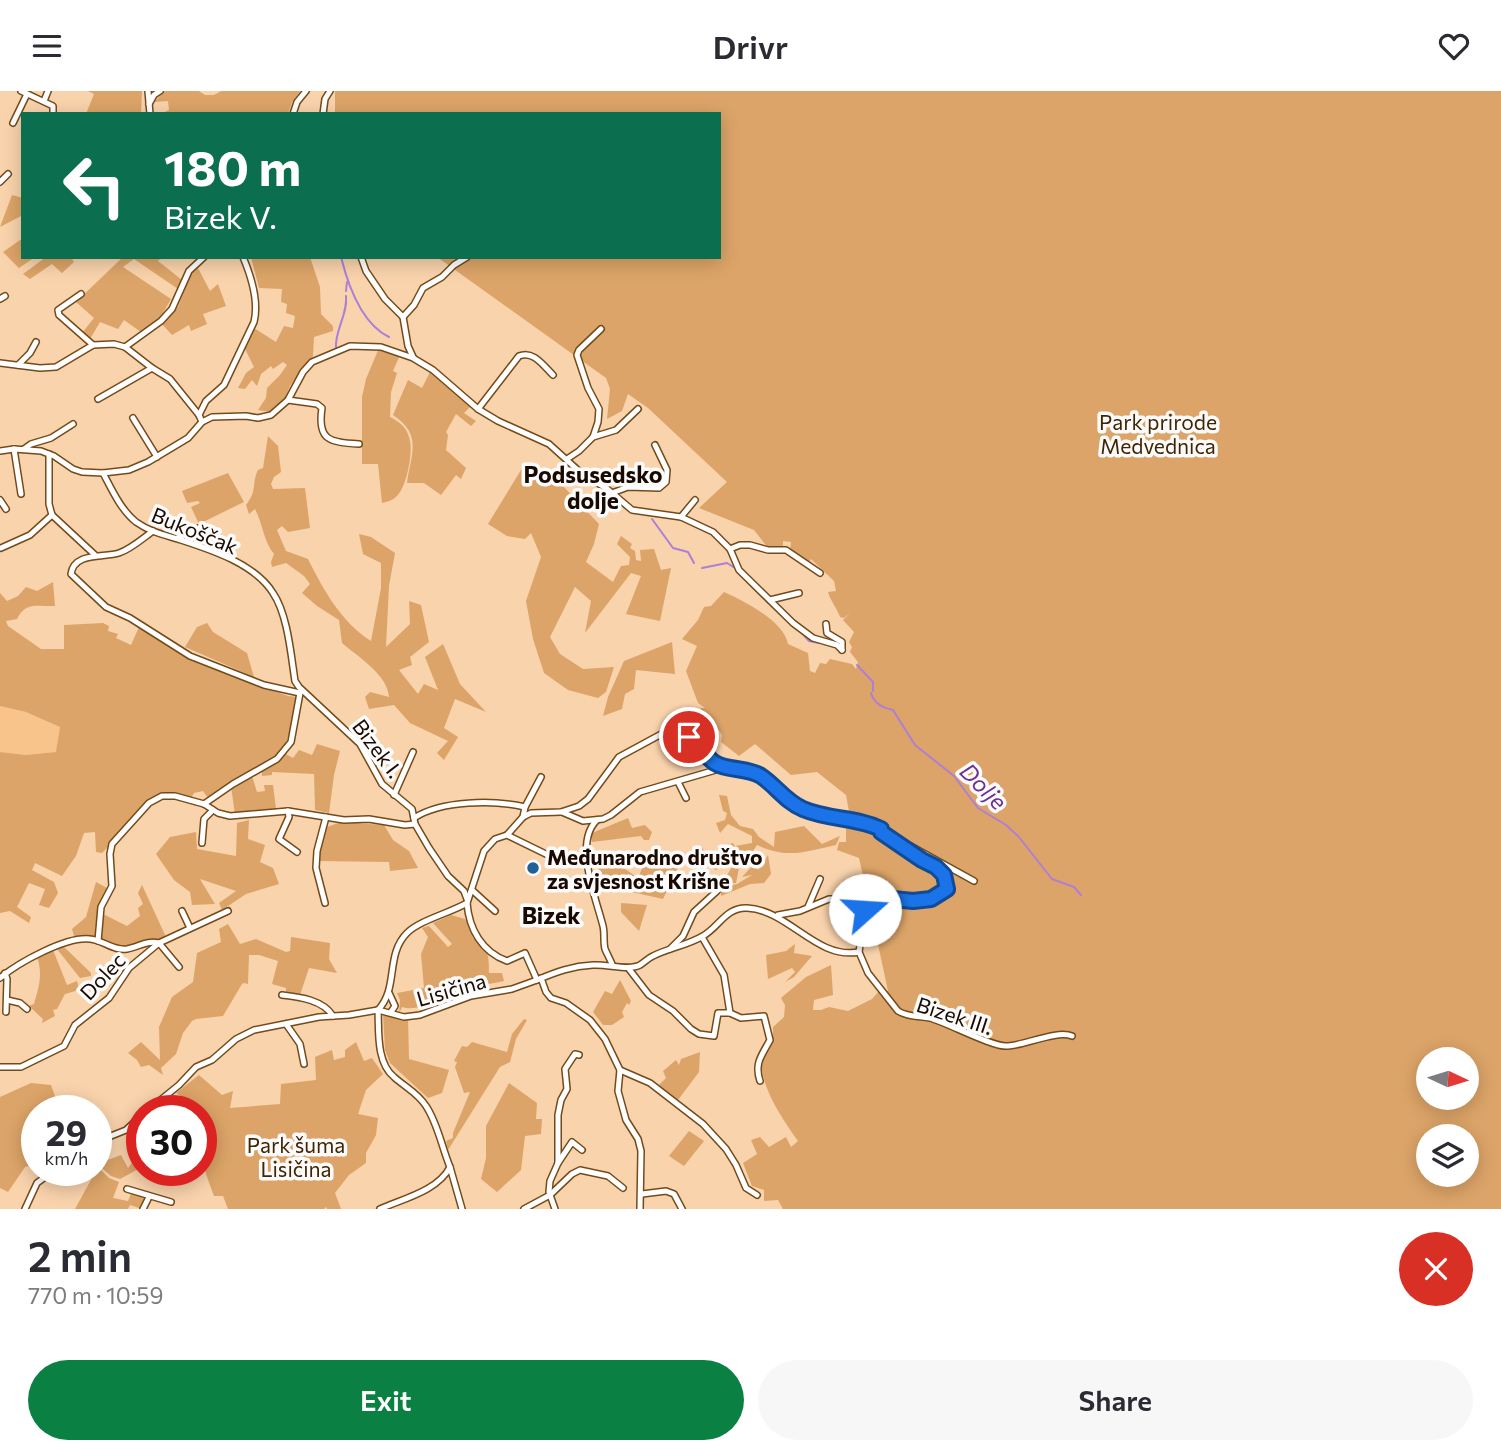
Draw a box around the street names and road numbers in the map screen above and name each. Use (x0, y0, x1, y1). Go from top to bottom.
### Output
street label: Bukoščak (148, 501, 242, 559)
street label: Bizek I. (348, 714, 408, 782)
street label: Dolec (74, 947, 130, 1005)
street label: Lisičina (413, 967, 489, 1011)
street label: Bizek III. (914, 991, 996, 1039)

